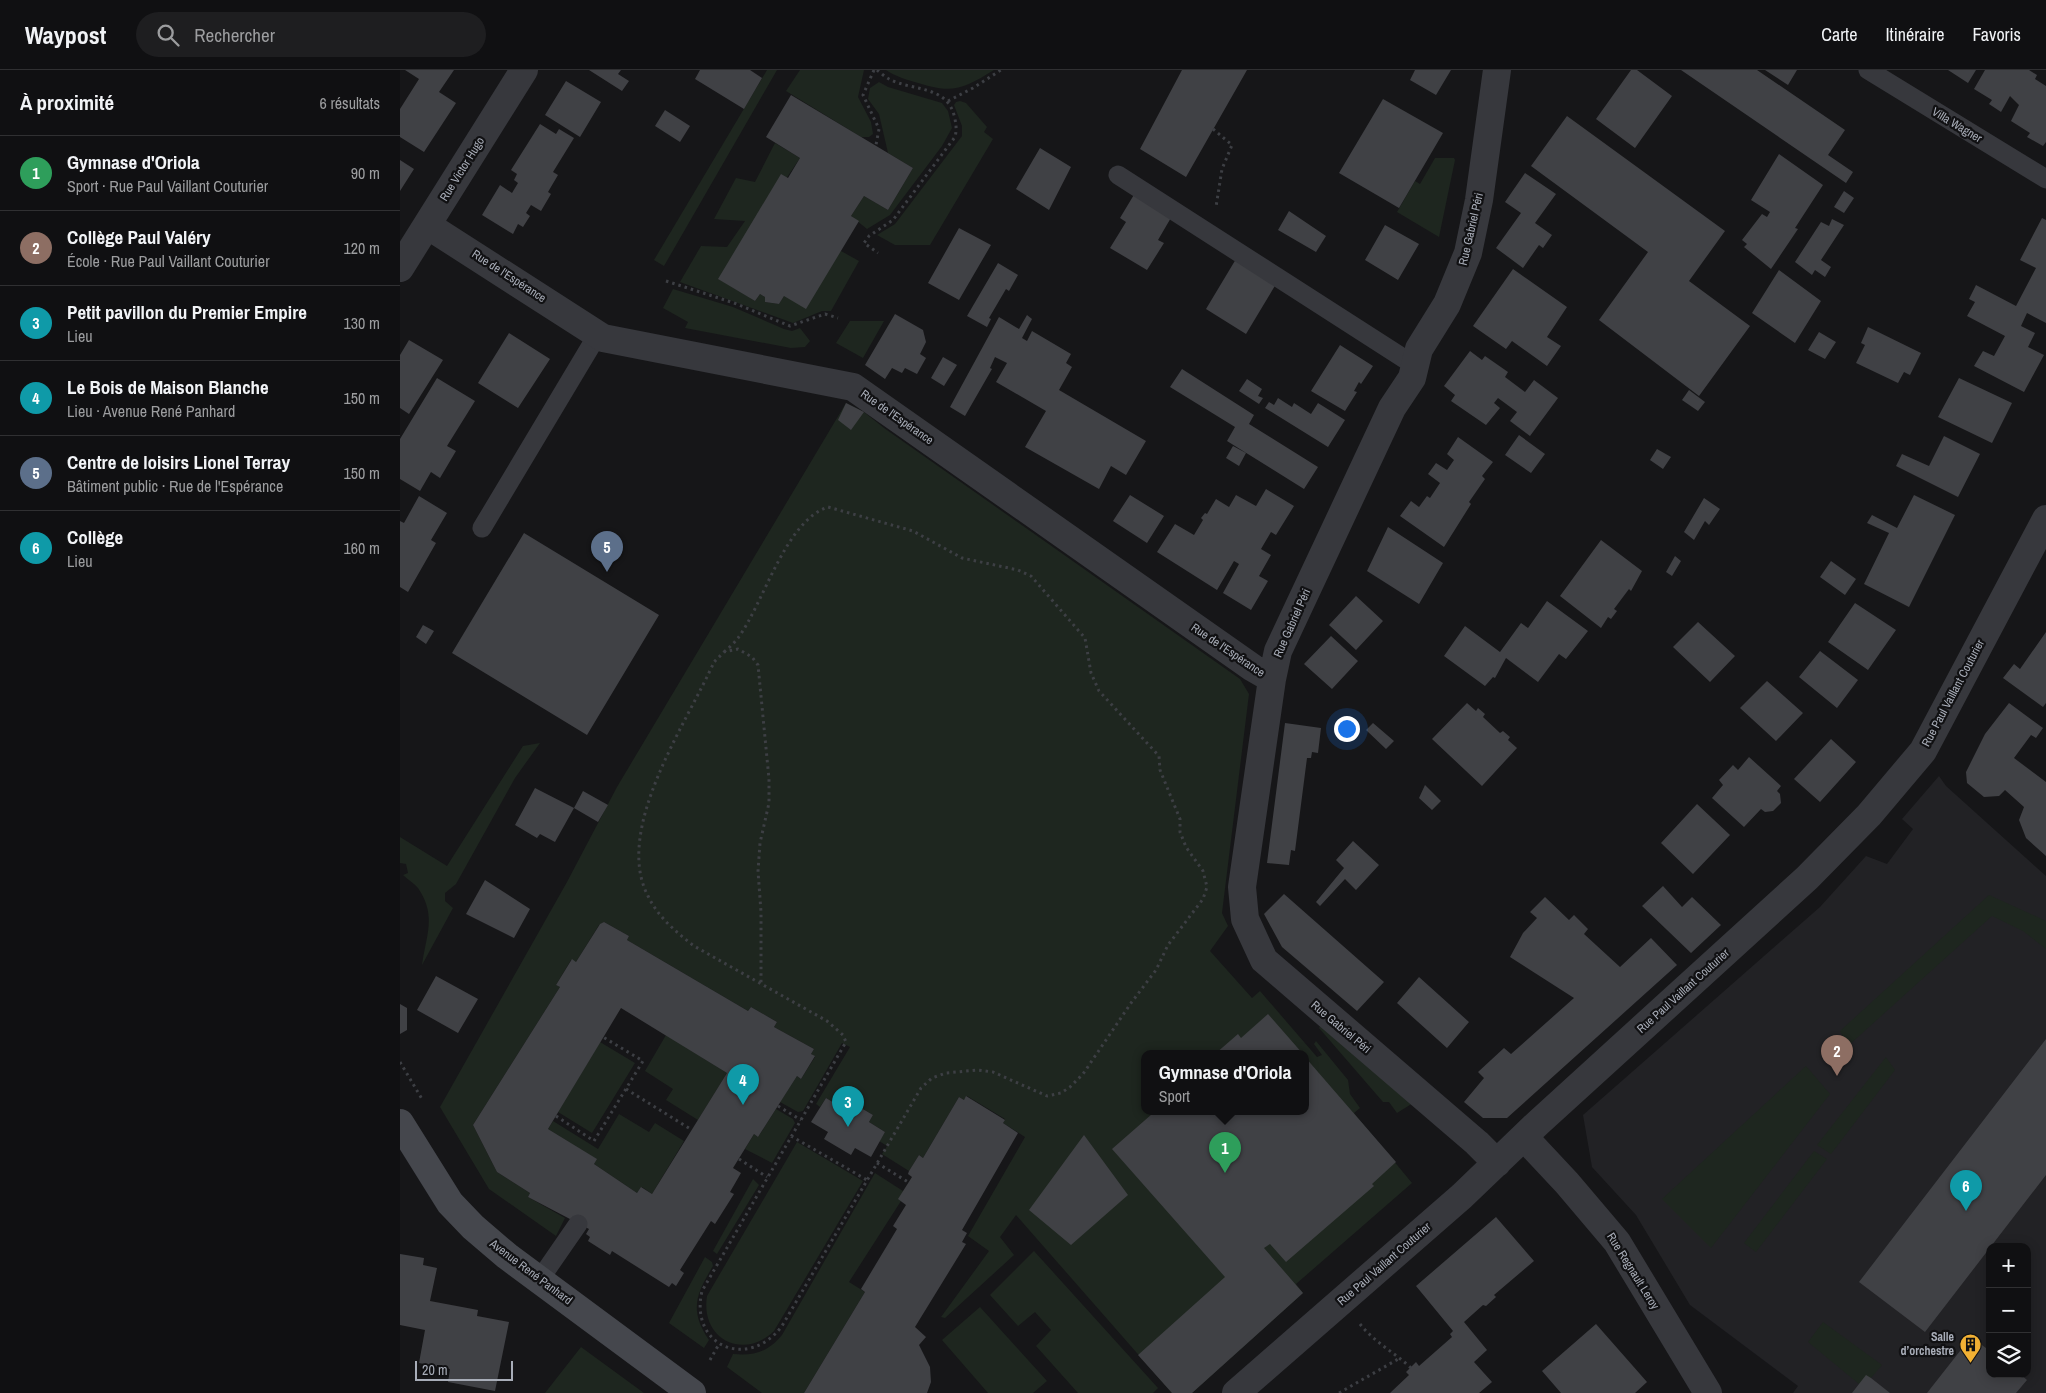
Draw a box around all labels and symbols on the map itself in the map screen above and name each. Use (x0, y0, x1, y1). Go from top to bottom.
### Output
street label: Villa Wagner (1929, 104, 1986, 147)
street label: Rue Victor Hugo (436, 134, 488, 204)
street label: Rue Gabriel Péri (1455, 191, 1487, 267)
street label: Rue de l'Espérance (469, 246, 549, 306)
street label: Rue de l'Espérance (857, 386, 937, 448)
pin: 5 (591, 531, 623, 572)
street label: Rue Gabriel Péri (1270, 586, 1314, 660)
street label: Rue de l'Espérance (1188, 619, 1268, 681)
street label: Rue Paul Vaillant Couturier (1918, 636, 1988, 749)
your location (1334, 716, 1360, 742)
street label: Rue Paul Vaillant Couturier (1633, 945, 1733, 1037)
street label: Rue Gabriel Péri (1308, 997, 1374, 1057)
pin: 2 (1821, 1035, 1853, 1076)
pin: 4 (727, 1064, 759, 1105)
pin: 3 (832, 1086, 864, 1127)
pin: 1 (1209, 1132, 1241, 1173)
pin: 6 (1950, 1170, 1982, 1211)
street label: Rue Paul Vaillant Couturier (1334, 1218, 1435, 1309)
street label: Rue Regnault Leroy (1603, 1230, 1663, 1312)
street label: Avenue René Panhard (486, 1235, 576, 1308)
place label: Salle d’orchestre (1900, 1329, 1955, 1359)
building icon: Salle d’orchestre (1958, 1332, 1982, 1363)
scale bar (415, 1358, 512, 1381)

